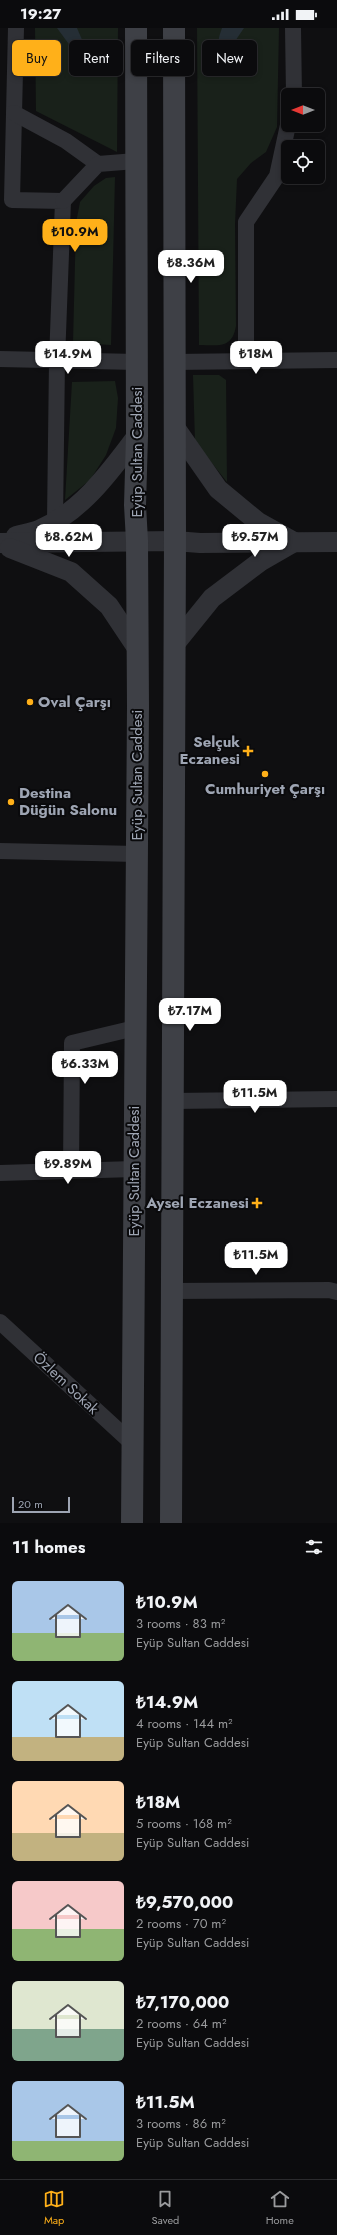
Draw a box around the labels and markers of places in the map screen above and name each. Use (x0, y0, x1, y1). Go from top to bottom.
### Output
pin: ₺10.9M (42, 219, 108, 253)
pin: ₺8.36M (158, 250, 224, 284)
pin: ₺14.9M (35, 341, 101, 375)
pin: ₺18M (232, 341, 280, 375)
pin: ₺8.62M (36, 524, 102, 558)
pin: ₺9.57M (222, 524, 288, 558)
place label: Oval Çarşı (38, 691, 111, 713)
marker: Oval Çarşı (25, 697, 35, 707)
place label: Selçuk Eczanesi (179, 731, 240, 770)
marker: Selçuk Eczanesi (243, 746, 253, 756)
marker: Cumhuriyet Çarşı (260, 769, 270, 779)
place label: Cumhuriyet Çarşı (205, 778, 325, 800)
place label: Destina Düğün Salonu (19, 782, 117, 821)
marker: Destina Düğün Salonu (6, 797, 16, 807)
pin: ₺7.17M (157, 998, 223, 1032)
pin: ₺6.33M (52, 1051, 118, 1085)
pin: ₺11.5M (222, 1080, 288, 1114)
pin: ₺9.89M (35, 1151, 101, 1185)
place label: Aysel Eczanesi (145, 1192, 249, 1214)
marker: Aysel Eczanesi (252, 1198, 262, 1208)
pin: ₺11.5M (223, 1242, 289, 1276)

